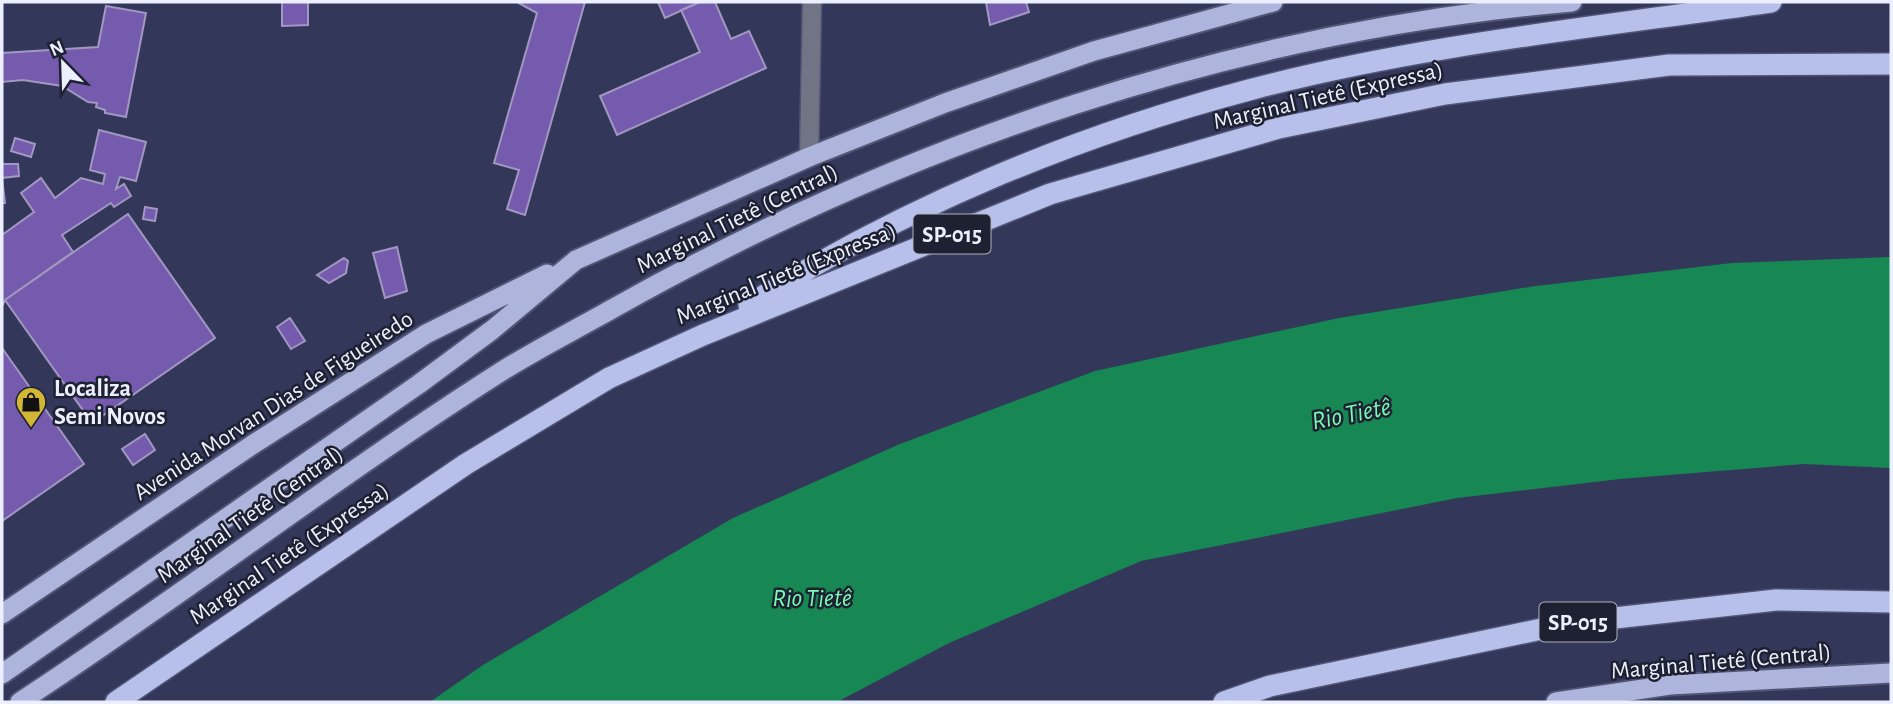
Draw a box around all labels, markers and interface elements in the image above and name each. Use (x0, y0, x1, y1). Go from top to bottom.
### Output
north arrow (28, 28, 98, 98)
text: N (47, 37, 67, 60)
street label: Marginal Tietê (Expressa) (1211, 58, 1445, 134)
street label: Marginal Tietê (Central) (633, 160, 842, 278)
road number: SP-015 (914, 215, 990, 254)
street label: Marginal Tietê (Expressa) (673, 219, 900, 329)
street label: Avenida Morvan Dias de Figueiredo (130, 307, 417, 505)
place label: Localiza Semi Novos (54, 377, 165, 429)
shop icon: Localiza Semi Novos (14, 385, 48, 429)
water label: Rio Tietê (1310, 394, 1393, 434)
street label: Marginal Tietê (Central) (153, 442, 348, 588)
street label: Marginal Tietê (Expressa) (185, 478, 394, 629)
water label: Rio Tietê (772, 585, 852, 611)
road number: SP-015 (1540, 602, 1616, 642)
street label: Marginal Tietê (Central) (1610, 640, 1832, 684)

